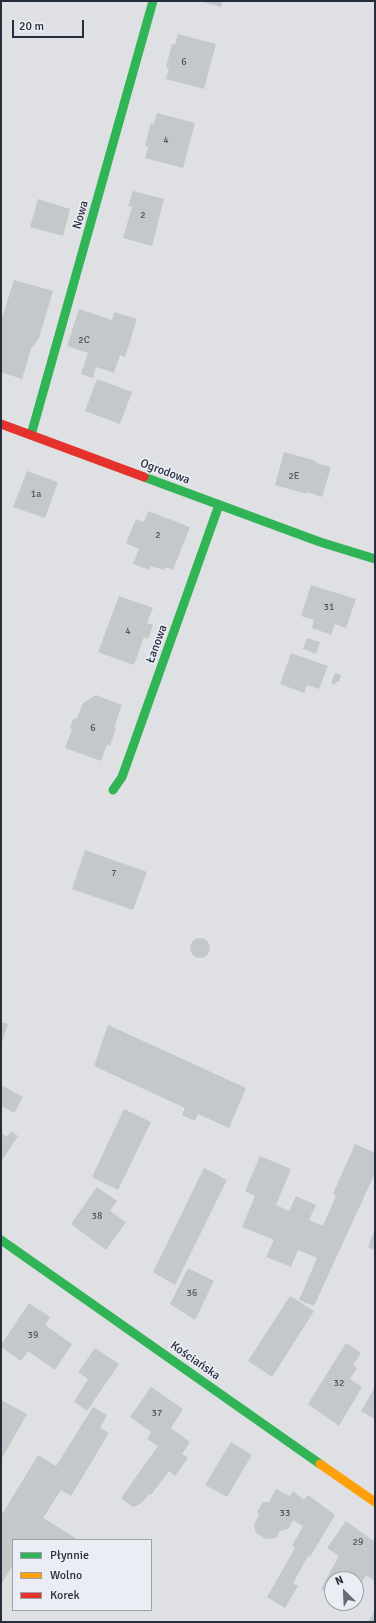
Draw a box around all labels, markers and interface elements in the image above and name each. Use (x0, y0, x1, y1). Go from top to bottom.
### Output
scale bar (14, 12, 86, 38)
text: 20 m (19, 19, 44, 34)
house number: 6 (181, 56, 187, 68)
house number: 4 (163, 134, 169, 146)
street label: Nowa (70, 199, 92, 231)
house number: 2 (140, 209, 146, 221)
house number: 2C (78, 334, 90, 346)
street label: Ogrodowa (138, 456, 192, 488)
house number: 2E (288, 470, 300, 482)
house number: 1a (31, 488, 41, 500)
house number: 2 (155, 529, 161, 541)
house number: 31 (324, 601, 334, 613)
street label: Łanowa (143, 623, 171, 665)
house number: 4 (125, 625, 131, 637)
house number: 6 (90, 722, 96, 734)
house number: 7 (111, 867, 117, 879)
house number: 38 (92, 1210, 102, 1222)
house number: 36 (187, 1287, 197, 1299)
house number: 39 (28, 1329, 38, 1341)
street label: Kościańska (167, 1339, 223, 1383)
house number: 32 (334, 1377, 344, 1389)
house number: 37 (152, 1407, 162, 1419)
house number: 33 (280, 1507, 290, 1519)
house number: 29 (353, 1536, 363, 1548)
legend (12, 1539, 152, 1611)
text: Płynnie (50, 1548, 89, 1563)
text: Wolno (50, 1568, 82, 1583)
north arrow (324, 1571, 364, 1611)
text: N (333, 1573, 345, 1588)
text: Korek (50, 1588, 79, 1603)

